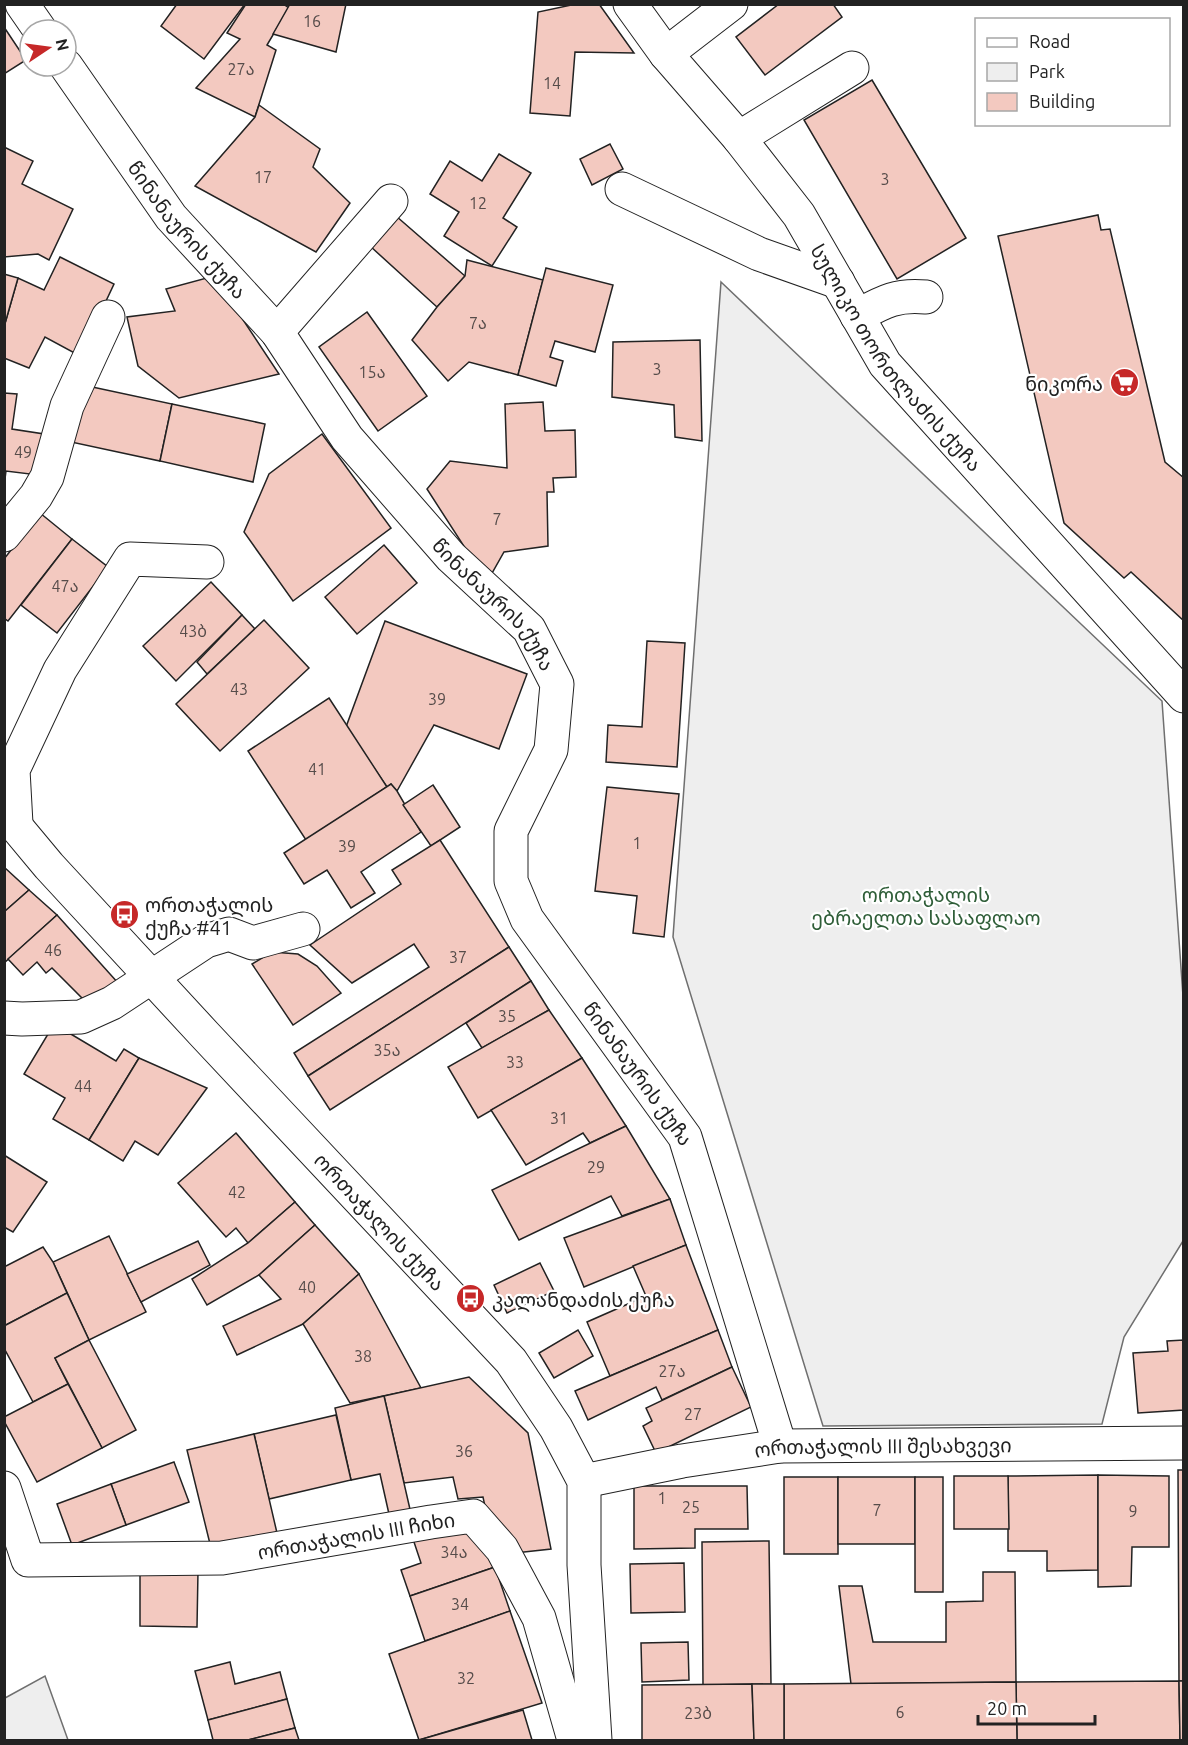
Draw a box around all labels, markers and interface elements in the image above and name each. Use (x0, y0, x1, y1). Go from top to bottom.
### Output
house number: 16 (303, 12, 321, 30)
north arrow (18, 18, 78, 78)
legend (975, 18, 1170, 126)
text: Road (1029, 31, 1071, 51)
text: N (53, 37, 73, 52)
house number: 27ა (228, 60, 254, 78)
text: Park (1029, 61, 1065, 81)
house number: 14 (543, 74, 561, 92)
text: Building (1029, 91, 1095, 111)
street label: წინანაურის ქუჩა (124, 156, 252, 303)
house number: 17 (254, 168, 272, 186)
house number: 3 (880, 170, 890, 188)
house number: 12 (469, 194, 487, 212)
street label: სულიკო თორთლაძის ქუჩა (807, 240, 987, 475)
house number: 7ა (469, 314, 487, 332)
house number: 3 (652, 360, 662, 378)
house number: 15ა (359, 363, 385, 381)
supermarket icon: ნიკორა (1108, 367, 1140, 399)
place label: ნიკორა (1025, 372, 1103, 396)
house number: 49 (14, 443, 32, 461)
house number: 7 (492, 510, 502, 528)
street label: წინანაურის ქუჩა (428, 533, 560, 674)
house number: 47ა (52, 577, 78, 595)
house number: 43ბ (179, 622, 207, 640)
house number: 43 (230, 680, 248, 698)
house number: 39 (428, 690, 446, 708)
house number: 41 (308, 760, 326, 778)
house number: 1 (632, 834, 642, 852)
house number: 39 (338, 837, 356, 855)
park label: ორთაჭალის ებრაელთა სასაფლაო (811, 883, 1041, 931)
place label: ორთაჭალის ქუჩა #41 (145, 893, 273, 940)
bus stop icon: ორთაჭალის ქუჩა #41 (108, 899, 140, 931)
house number: 46 (44, 941, 62, 959)
house number: 37 (449, 948, 467, 966)
street label: წინანაურის ქუჩა (579, 997, 698, 1148)
house number: 35 (498, 1007, 516, 1025)
house number: 35ა (374, 1041, 400, 1059)
house number: 33 (506, 1053, 524, 1071)
house number: 44 (74, 1077, 92, 1095)
house number: 31 (550, 1109, 568, 1127)
street label: ორთაჭალის ქუჩა (310, 1148, 450, 1295)
house number: 29 (587, 1158, 605, 1176)
house number: 42 (228, 1183, 246, 1201)
house number: 40 (298, 1278, 316, 1296)
bus stop icon: კალანდაძის ქუჩა (455, 1283, 487, 1315)
place label: კალანდაძის ქუჩა (492, 1288, 675, 1313)
house number: 38 (354, 1347, 372, 1365)
house number: 27ა (659, 1362, 685, 1380)
house number: 27 (684, 1405, 702, 1423)
street label: ორთაჭალის III შესახვევი (753, 1433, 1012, 1461)
house number: 36 (455, 1442, 473, 1460)
house number: 1 (657, 1489, 667, 1507)
house number: 25 (682, 1498, 700, 1516)
house number: 7 (872, 1501, 882, 1519)
house number: 9 (1128, 1502, 1138, 1520)
street label: ორთაჭალის III ჩიხი (256, 1507, 456, 1563)
house number: 34ა (441, 1543, 467, 1561)
house number: 34 (451, 1595, 469, 1613)
house number: 32 (457, 1669, 475, 1687)
scale bar (978, 1688, 1095, 1726)
text: 20 m (987, 1698, 1027, 1718)
house number: 6 (895, 1703, 905, 1721)
house number: 23ბ (684, 1704, 712, 1722)

